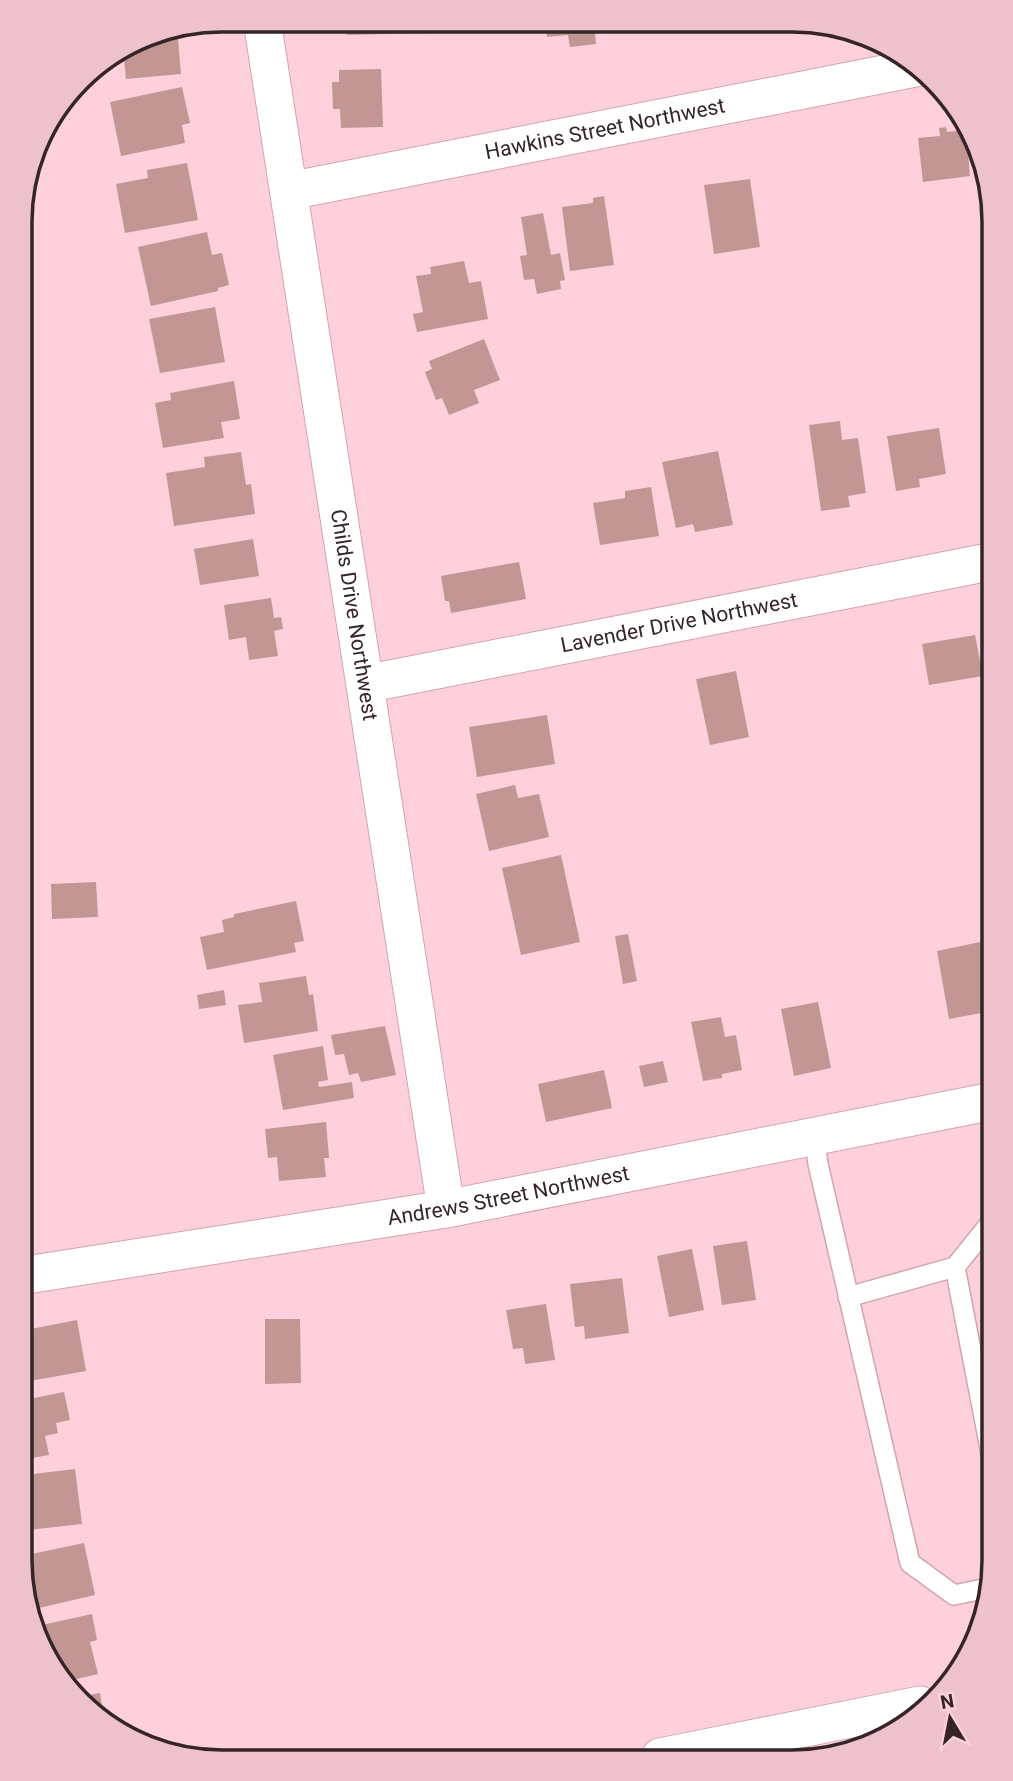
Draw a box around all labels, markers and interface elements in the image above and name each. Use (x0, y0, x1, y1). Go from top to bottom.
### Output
street label: Hawkins Street Northwest (483, 94, 727, 164)
street label: Childs Drive Northwest (326, 508, 382, 722)
street label: Lavender Drive Northwest (559, 588, 800, 657)
street label: Andrews Street Northwest (386, 1161, 631, 1230)
north arrow (915, 1683, 985, 1753)
text: N (939, 1689, 956, 1714)

